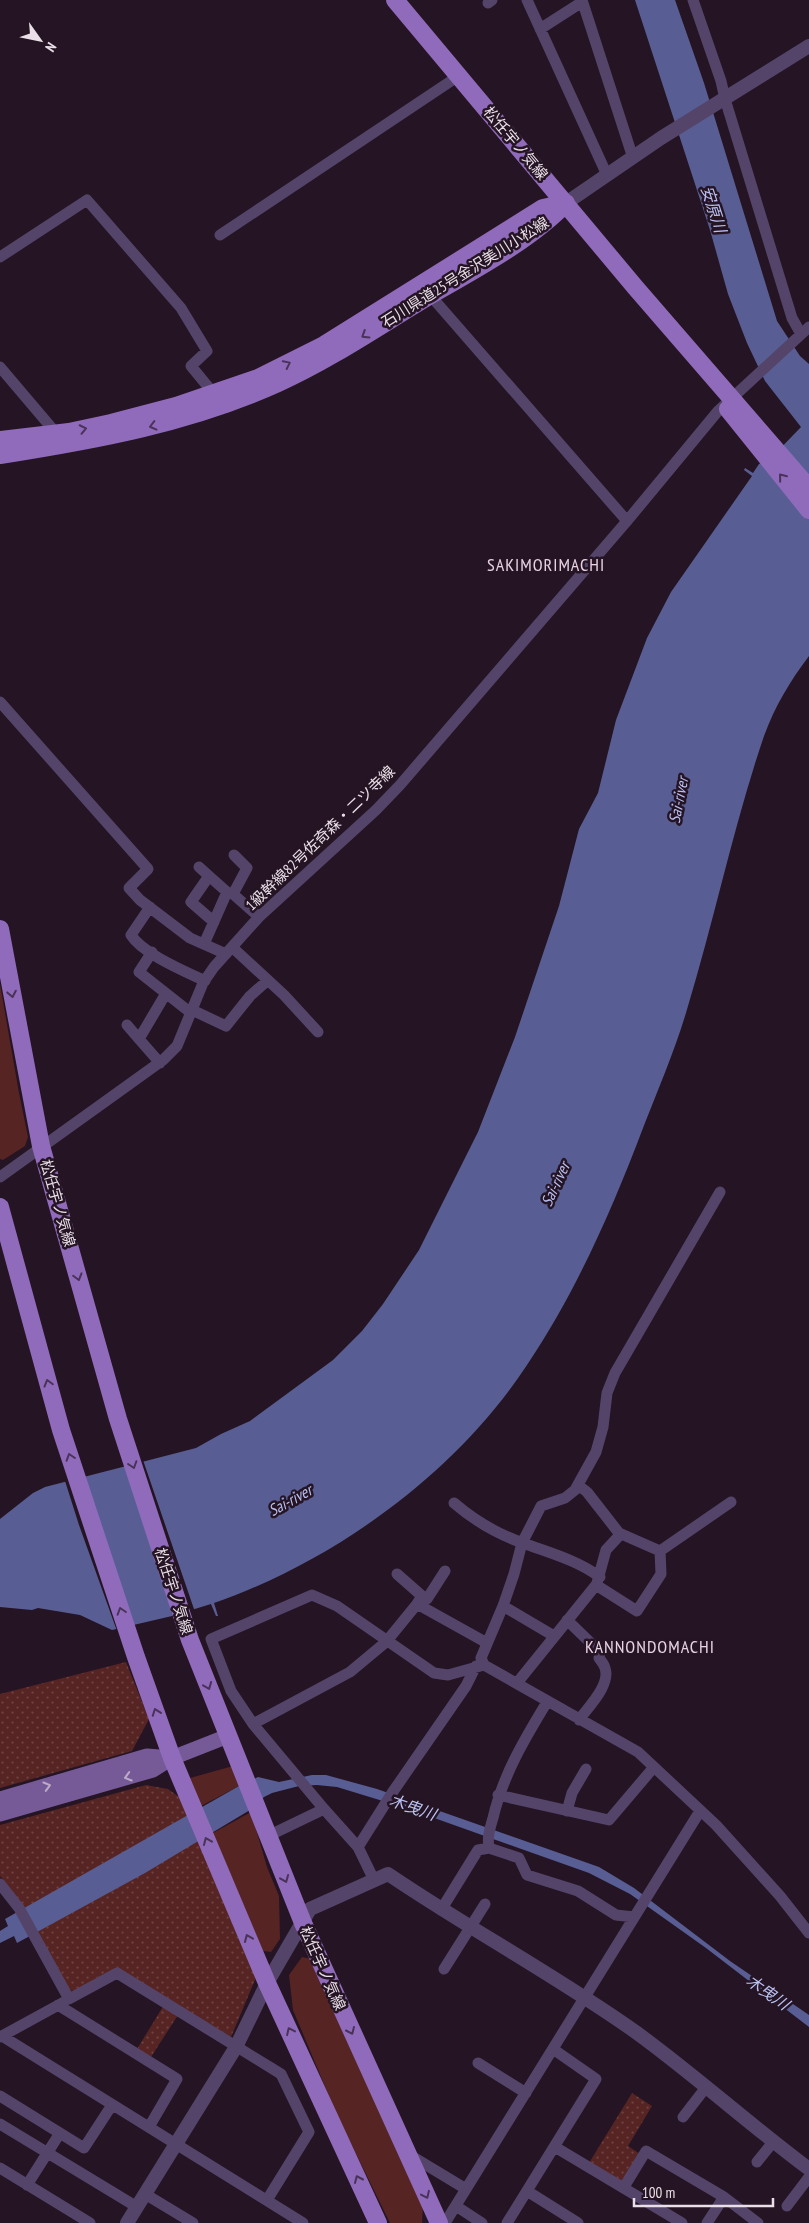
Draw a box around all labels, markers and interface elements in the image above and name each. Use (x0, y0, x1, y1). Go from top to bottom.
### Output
north arrow (15, 15, 65, 65)
text: N (41, 39, 61, 55)
street label: 松任宇ノ気線 (480, 102, 552, 184)
water label: 安原川 (697, 183, 732, 237)
street label: 石川県道25号金沢美川小松線 (378, 213, 552, 331)
one-way arrow (362, 329, 371, 339)
one-way arrow (282, 360, 291, 370)
one-way arrow (148, 420, 157, 431)
one-way arrow (78, 424, 87, 434)
one-way arrow (779, 474, 787, 483)
district label: SAKIMORIMACHI (487, 553, 605, 576)
street label: 1級幹線82号佐奇森・二ツ寺線 (241, 762, 399, 914)
water label: Sai-river (664, 773, 693, 825)
one-way arrow (6, 990, 16, 998)
water label: Sai-river (536, 1156, 575, 1209)
street label: 松任宇ノ気線 (36, 1157, 80, 1249)
one-way arrow (72, 1273, 83, 1282)
one-way arrow (43, 1379, 54, 1388)
one-way arrow (65, 1453, 75, 1461)
one-way arrow (127, 1460, 137, 1469)
water label: Sai-river (265, 1479, 317, 1520)
street label: 松任宇ノ気線 (151, 1545, 197, 1637)
one-way arrow (116, 1607, 126, 1615)
district label: KANNONDOMACHI (585, 1635, 715, 1658)
one-way arrow (202, 1681, 212, 1689)
one-way arrow (152, 1709, 162, 1717)
one-way arrow (124, 1772, 132, 1782)
one-way arrow (43, 1781, 51, 1792)
water label: 木曳川 (387, 1790, 441, 1825)
one-way arrow (203, 1837, 214, 1846)
one-way arrow (280, 1875, 290, 1883)
street label: 松任宇ノ気線 (296, 1923, 350, 2013)
one-way arrow (244, 1934, 255, 1943)
water label: 木曳川 (743, 1970, 795, 2015)
one-way arrow (345, 2026, 356, 2035)
one-way arrow (286, 2027, 296, 2036)
one-way arrow (353, 2175, 364, 2184)
scale bar (634, 2176, 773, 2208)
text: 100 m (642, 2183, 675, 2202)
one-way arrow (420, 2190, 430, 2199)

